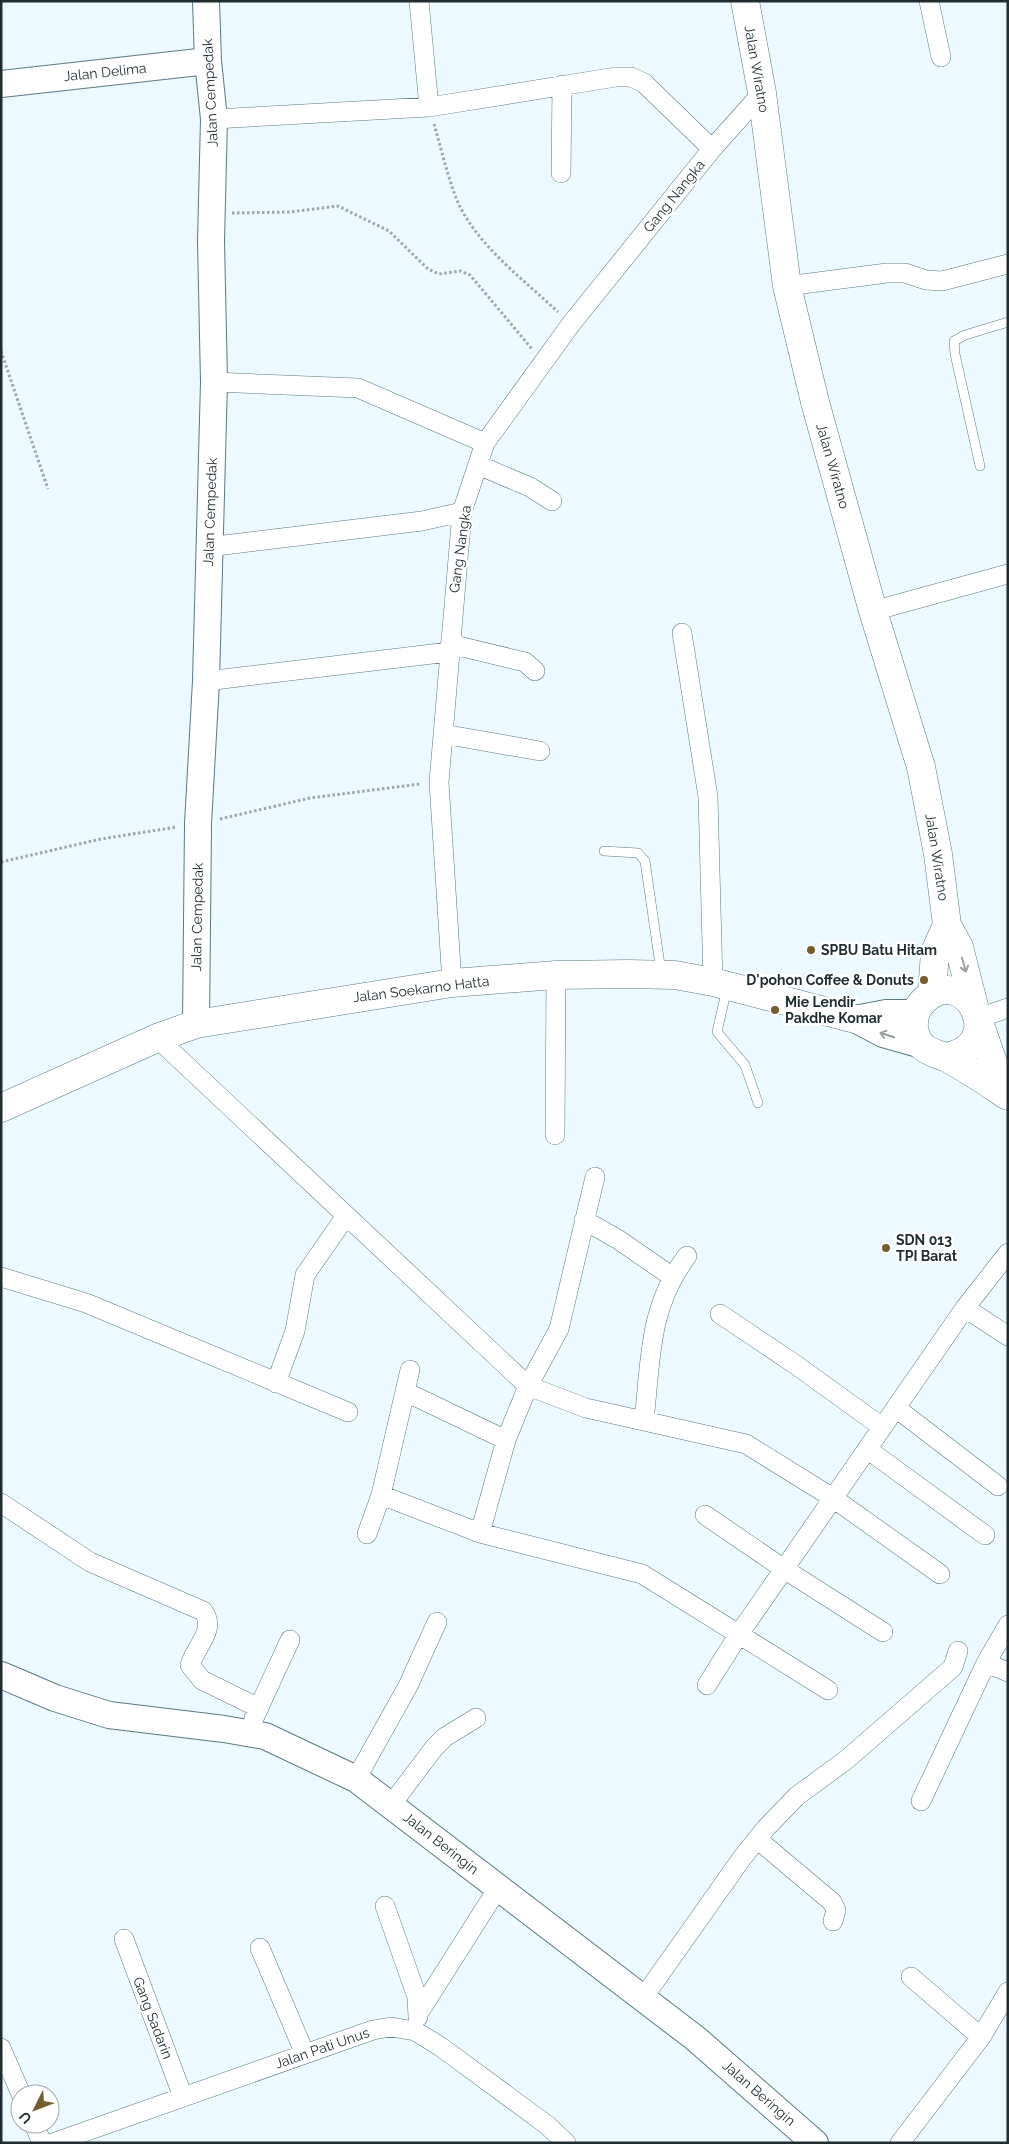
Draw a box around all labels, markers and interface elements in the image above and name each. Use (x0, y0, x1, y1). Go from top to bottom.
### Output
street label: Jalan Wiratno (741, 24, 773, 114)
street label: Jalan Cempedak (199, 38, 221, 148)
street label: Jalan Delima (63, 60, 147, 84)
street label: Gang Nangka (640, 157, 708, 235)
street label: Jalan Wiratno (813, 421, 853, 511)
street label: Jalan Cempedak (200, 457, 220, 567)
street label: Gang Nangka (446, 504, 474, 594)
street label: Jalan Wiratno (922, 812, 952, 902)
street label: Jalan Cempedak (188, 862, 206, 971)
place label: SPBU Batu Hitam (821, 942, 937, 958)
marker: SPBU Batu Hitam (805, 944, 817, 956)
one-way arrow (960, 956, 969, 972)
place label: D'pohon Coffee & Donuts (746, 972, 914, 988)
street label: Jalan Soekarno Hatta (352, 973, 490, 1005)
marker: D'pohon Coffee & Donuts (918, 974, 930, 986)
place label: Mie Lendir Pakdhe Komar (785, 994, 883, 1026)
marker: Mie Lendir Pakdhe Komar (769, 1004, 781, 1016)
one-way arrow (880, 1030, 895, 1039)
place label: SDN 013 TPI Barat (896, 1232, 958, 1264)
marker: SDN 013 TPI Barat (880, 1242, 892, 1254)
street label: Jalan Beringin (400, 1809, 482, 1877)
street label: Gang Sadarin (130, 1975, 176, 2061)
street label: Jalan Pati Unus (273, 2024, 371, 2072)
street label: Jalan Beringin (719, 2057, 799, 2129)
north arrow (10, 2084, 60, 2134)
text: U (16, 2108, 35, 2127)

